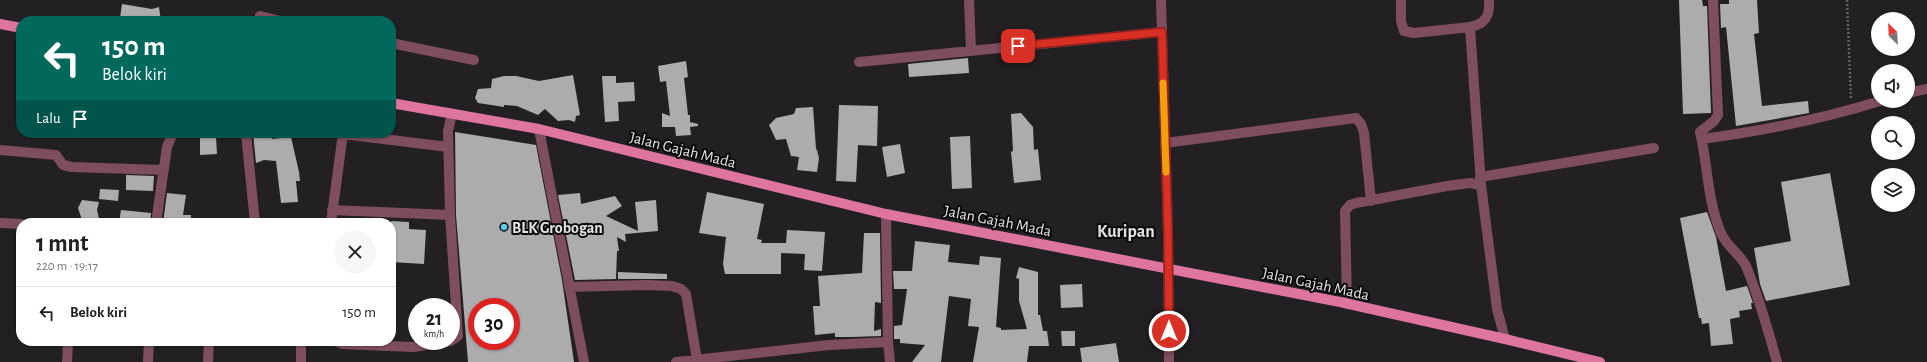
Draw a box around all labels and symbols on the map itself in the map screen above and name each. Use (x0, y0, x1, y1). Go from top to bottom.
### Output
north arrow (1871, 12, 1915, 56)
pin (1001, 29, 1035, 63)
street label: Jalan Gajah Mada (628, 129, 738, 172)
street label: Jalan Gajah Mada (943, 203, 1053, 240)
place label: BLK Grobogan (512, 220, 603, 236)
marker: BLK Grobogan (499, 222, 509, 232)
district label: Kuripan (1097, 223, 1155, 241)
street label: Jalan Gajah Mada (1261, 265, 1371, 304)
speed limit sign: 30 (468, 298, 520, 350)
position arrow (1148, 310, 1190, 352)

